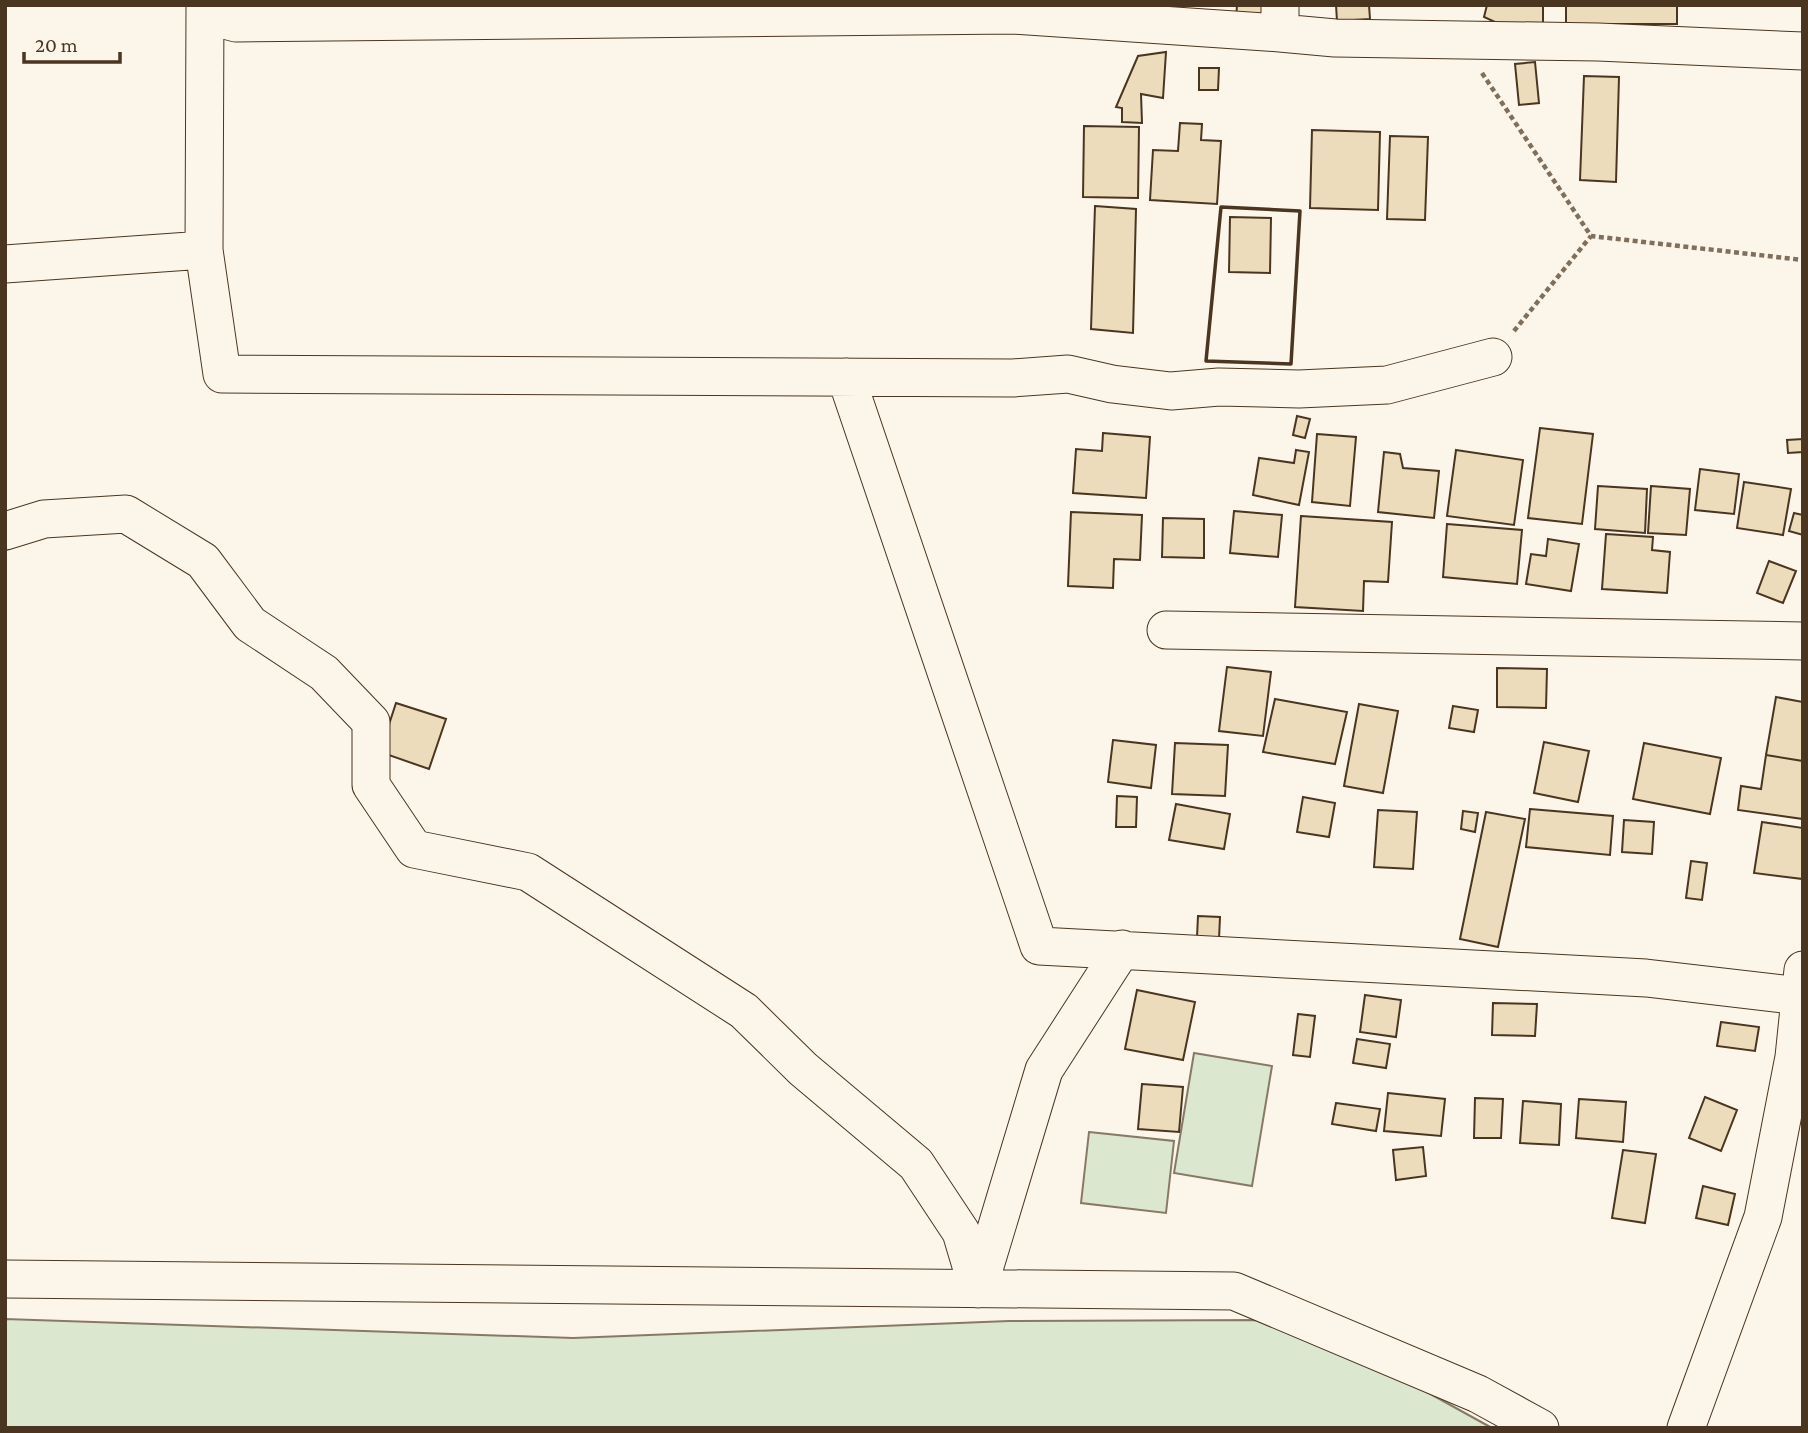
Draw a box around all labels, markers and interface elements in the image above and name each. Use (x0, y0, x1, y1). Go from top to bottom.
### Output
scale bar (24, 21, 121, 65)
text: 20 m (35, 33, 78, 57)

